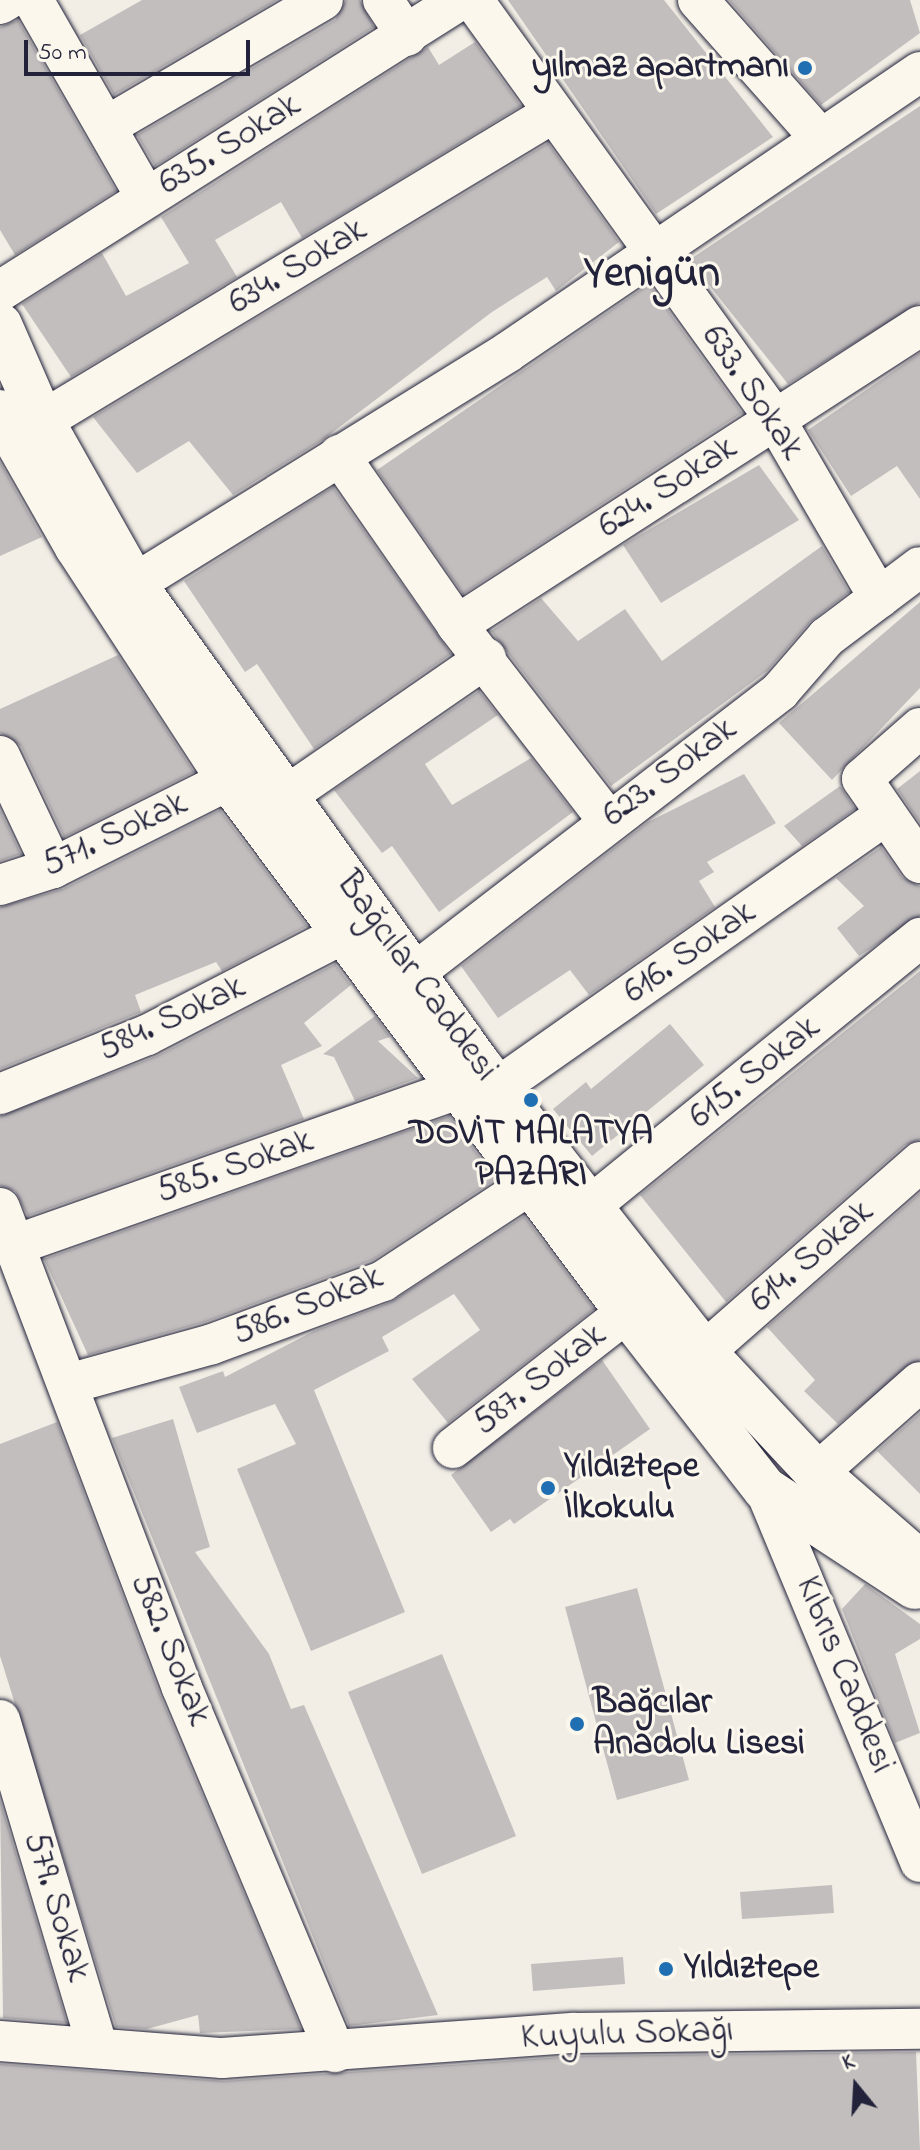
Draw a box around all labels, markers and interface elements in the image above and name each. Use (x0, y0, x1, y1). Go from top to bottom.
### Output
scale bar (28, 24, 254, 74)
text: 50 m (38, 36, 87, 71)
place label: yılmaz apartmanı (532, 46, 789, 90)
marker: yılmaz apartmanı (796, 59, 814, 77)
street label: 635. Sokak (151, 84, 309, 206)
street label: 634. Sokak (221, 209, 375, 325)
district label: Yenigün (584, 248, 720, 300)
street label: 633. Sokak (691, 317, 813, 469)
street label: 624. Sokak (591, 427, 745, 549)
street label: 623. Sokak (594, 709, 746, 837)
street label: 571. Sokak (36, 783, 194, 887)
street label: Bağcılar Caddesi (325, 864, 507, 1090)
street label: 616. Sokak (616, 892, 764, 1014)
street label: 584. Sokak (92, 966, 252, 1072)
street label: 615. Sokak (681, 1007, 829, 1139)
marker: DOVİT MALATYA PAZARI (522, 1091, 540, 1109)
place label: DOVİT MALATYA PAZARI (409, 1112, 653, 1197)
street label: 585. Sokak (151, 1120, 319, 1214)
street label: 614. Sokak (741, 1191, 883, 1323)
street label: 586. Sokak (227, 1256, 389, 1356)
street label: 587. Sokak (465, 1315, 615, 1445)
place label: Yıldıztepe İlkokulu (564, 1445, 699, 1530)
marker: Yıldıztepe İlkokulu (539, 1479, 557, 1497)
street label: 582. Sokak (120, 1568, 220, 1732)
street label: Kıbrıs Caddesi (785, 1570, 903, 1780)
place label: Bağcılar Anadolu Lisesi (593, 1681, 805, 1766)
marker: Bağcılar Anadolu Lisesi (568, 1715, 586, 1733)
street label: 579. Sokak (13, 1827, 99, 1987)
place label: Yıldıztepe (684, 1947, 819, 1991)
marker: Yıldıztepe (655, 1958, 677, 1980)
street label: Kuyulu Sokağı (520, 2010, 734, 2060)
north arrow (816, 2046, 896, 2126)
text: K (839, 2046, 859, 2080)

